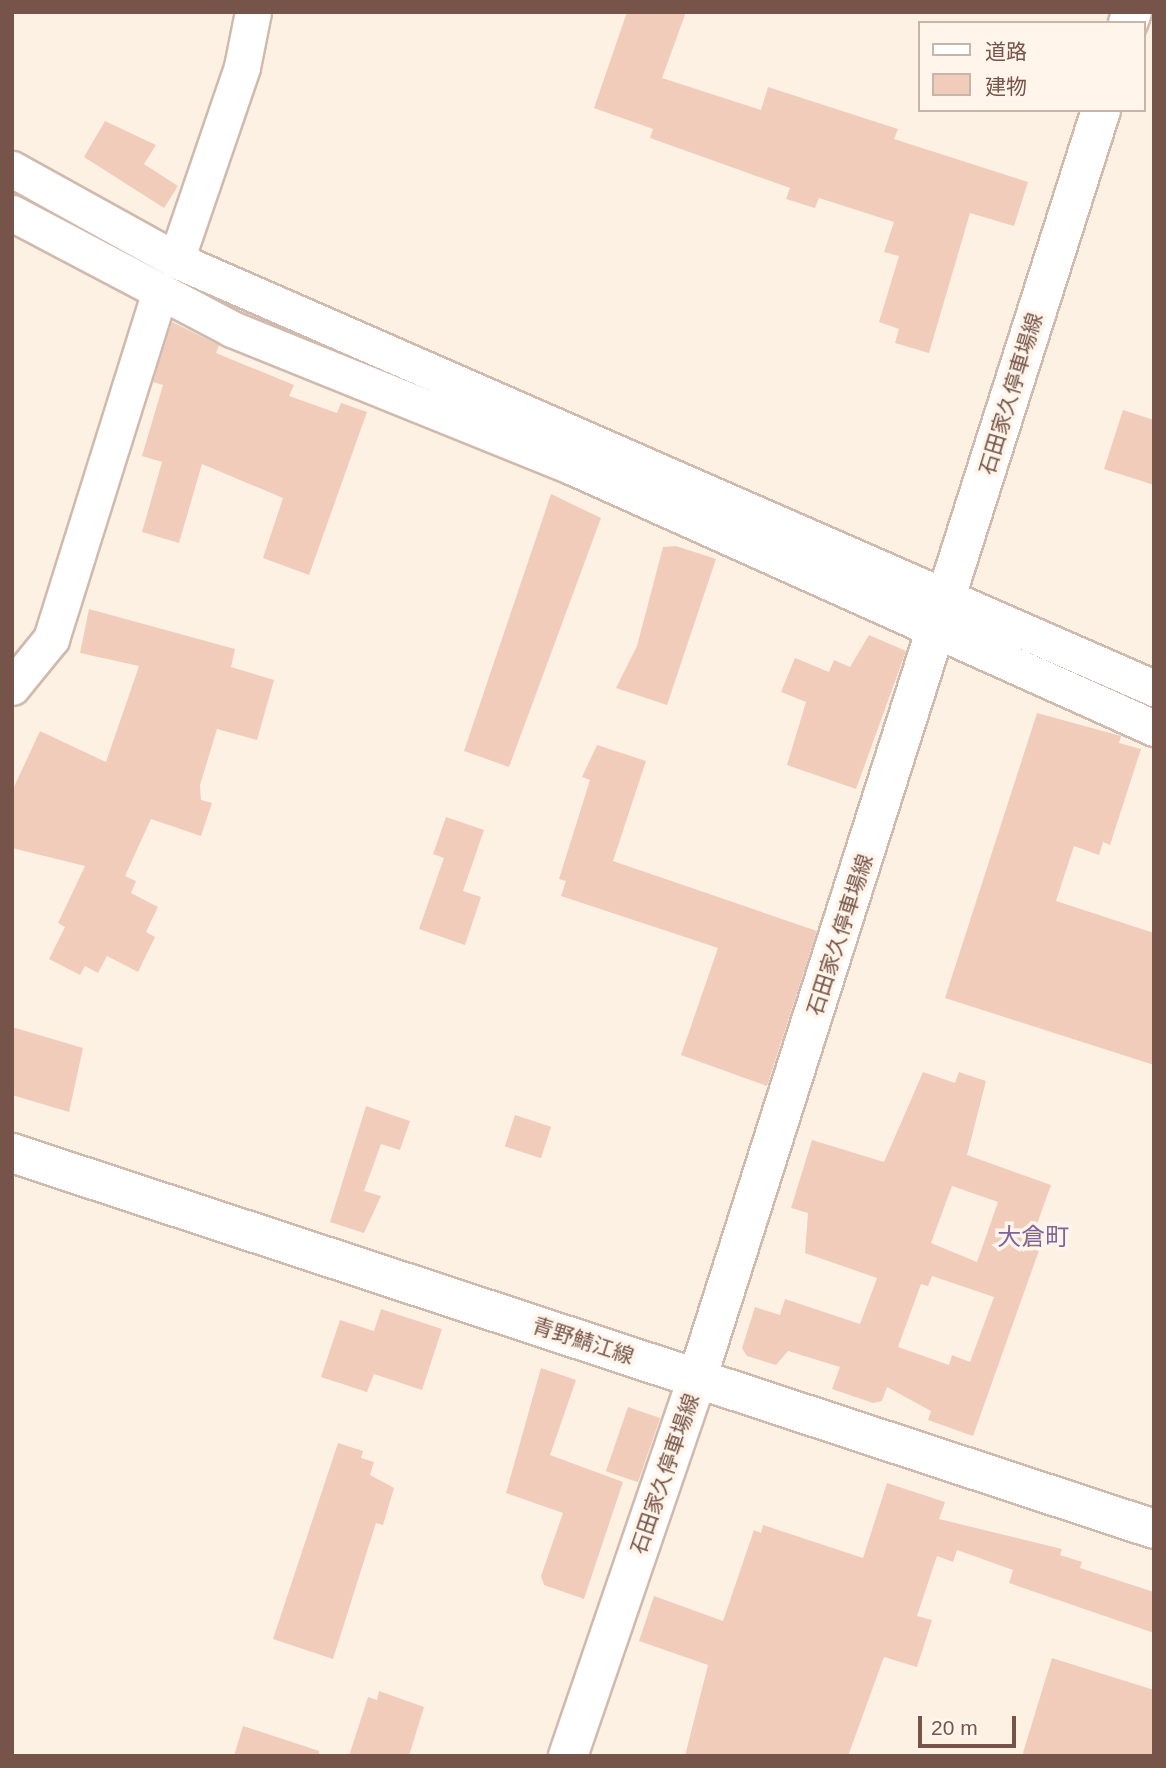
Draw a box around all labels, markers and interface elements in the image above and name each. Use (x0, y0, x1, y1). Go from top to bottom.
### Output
legend (918, 21, 1145, 112)
text: 道路 (985, 40, 1027, 63)
text: 建物 (985, 75, 1027, 98)
street label: 石田家久停車場線 (974, 310, 1048, 478)
street label: 石田家久停車場線 (802, 851, 878, 1019)
district label: 大倉町 (997, 1223, 1069, 1251)
street label: 青野鯖江線 (529, 1313, 637, 1369)
street label: 石田家久停車場線 (626, 1390, 704, 1558)
scale bar (921, 1702, 1019, 1746)
text: 20 m (931, 1716, 978, 1739)

